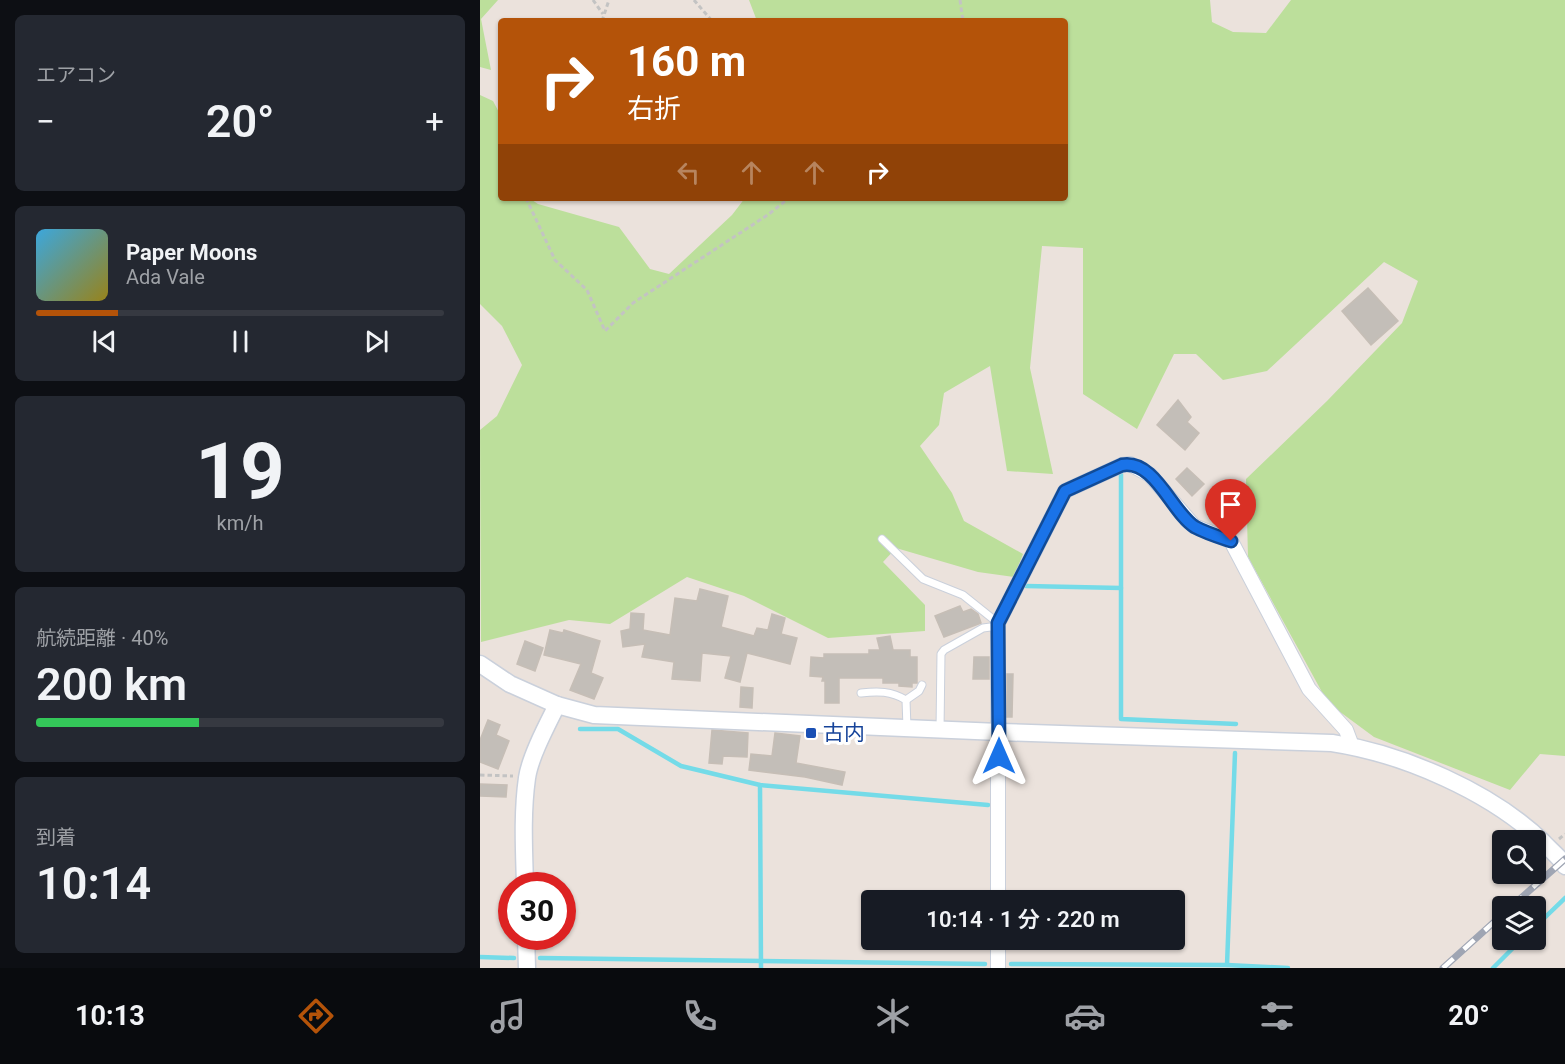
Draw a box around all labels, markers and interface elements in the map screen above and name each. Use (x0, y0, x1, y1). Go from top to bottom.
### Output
text: 160 m (627, 37, 746, 86)
icon: right (528, 42, 606, 120)
text: エアコン (36, 63, 116, 87)
text: 右折 (627, 93, 681, 125)
text: 20° (206, 95, 274, 148)
text: − (36, 102, 55, 141)
text: + (425, 102, 444, 141)
icon: left (672, 156, 705, 189)
icon: ahead (735, 156, 768, 189)
icon: ahead (798, 156, 831, 189)
icon: right (861, 156, 894, 189)
text: Paper Moons (126, 240, 257, 265)
text: Ada Vale (126, 265, 205, 289)
icon: previous (88, 325, 121, 358)
icon: pause (224, 325, 257, 358)
icon: next (360, 325, 393, 358)
text: 19 (195, 426, 285, 517)
pin (1205, 479, 1256, 541)
icon: arrive (1214, 488, 1247, 521)
text: km/h (217, 511, 263, 535)
text: 航続距離 · 40% (36, 626, 168, 650)
text: 200 km (36, 658, 187, 711)
place label: 古内 (823, 721, 865, 745)
position arrow (967, 724, 1031, 788)
marker: 古内 (804, 726, 818, 740)
text: 到着 (36, 825, 76, 849)
map controls (1492, 830, 1546, 950)
button: search (1492, 830, 1546, 884)
text: 10:14 (36, 857, 151, 910)
speed limit sign: 30 (498, 872, 576, 950)
button: layers (1492, 896, 1546, 950)
text: 10:14 · 1 分 · 220 m (926, 907, 1120, 932)
icon: directions (295, 995, 337, 1037)
icon: music (487, 995, 529, 1037)
icon: phone (679, 995, 721, 1037)
icon: climate (872, 995, 914, 1037)
icon: car (1064, 995, 1106, 1037)
icon: filters (1256, 995, 1298, 1037)
text: 10:13 (75, 1000, 145, 1032)
text: 20° (1448, 1000, 1490, 1032)

